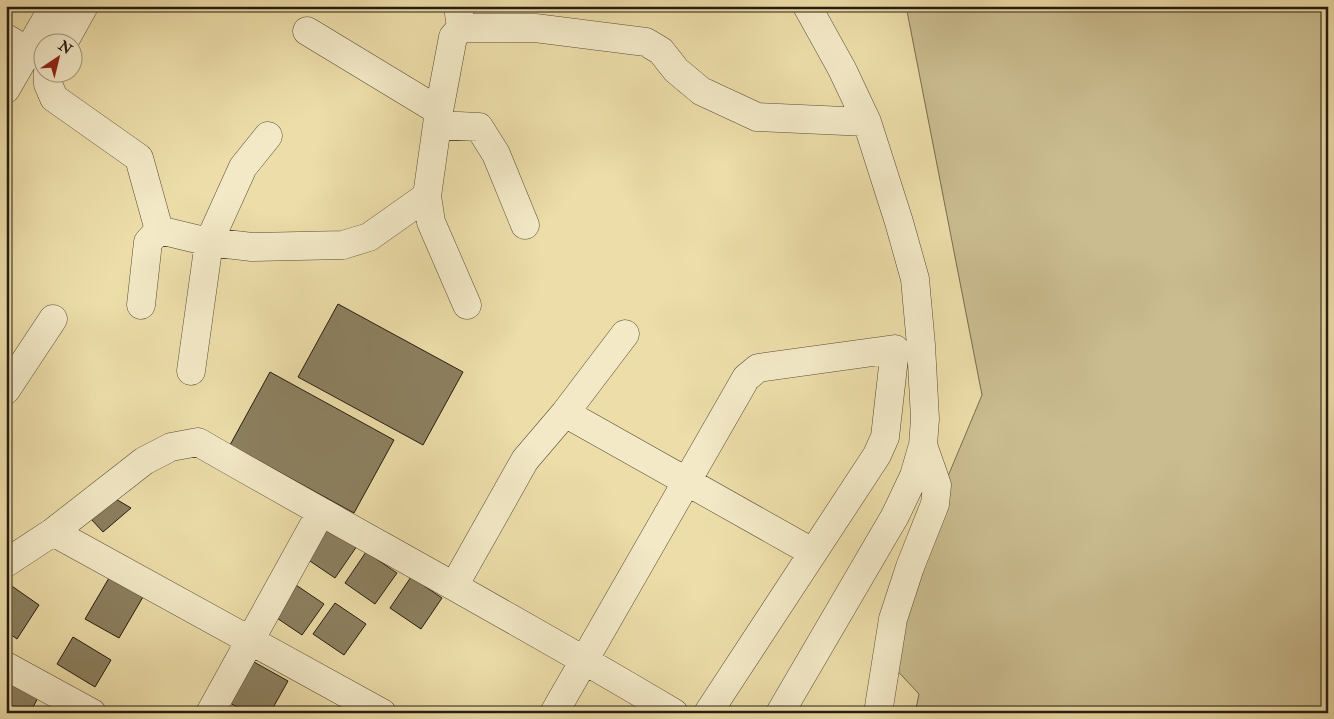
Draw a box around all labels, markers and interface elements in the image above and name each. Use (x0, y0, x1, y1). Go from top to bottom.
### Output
north arrow (32, 32, 82, 82)
text: N (54, 37, 76, 59)

